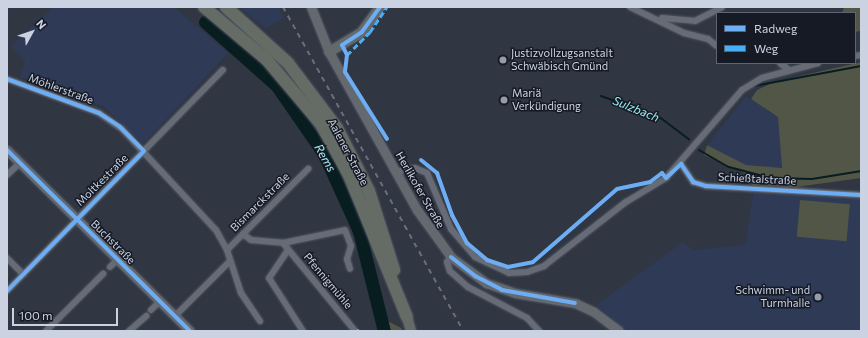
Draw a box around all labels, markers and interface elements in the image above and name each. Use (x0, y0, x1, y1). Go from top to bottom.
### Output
north arrow (12, 12, 52, 52)
legend (716, 12, 856, 64)
text: N (34, 17, 49, 31)
text: Radweg (754, 21, 797, 35)
text: Weg (754, 41, 778, 55)
place label: Justizvollzugsanstalt Schwäbisch Gmünd (511, 47, 613, 73)
marker: Justizvollzugsanstalt Schwäbisch Gmünd (498, 55, 508, 65)
street label: Möhlerstraße (27, 71, 95, 107)
place label: Mariä Verkündigung (512, 87, 581, 113)
water label: Sulzbach (611, 93, 661, 125)
marker: Mariä Verkündigung (499, 95, 509, 105)
street label: Aalener Straße (325, 116, 371, 188)
water label: Rems (311, 141, 339, 175)
street label: Herlikofer Straße (393, 149, 447, 231)
street label: Moltkestraße (73, 151, 131, 209)
street label: Bismarckstraße (228, 170, 292, 234)
street label: Schießtalstraße (717, 170, 797, 188)
street label: Buchstraße (88, 217, 138, 267)
street label: Pfennigmühle (301, 250, 355, 312)
place label: Schwimm- und Turmhalle (736, 284, 810, 310)
marker: Schwimm- und Turmhalle (813, 292, 823, 302)
scale bar (14, 300, 120, 326)
text: 100 m (19, 308, 53, 322)

